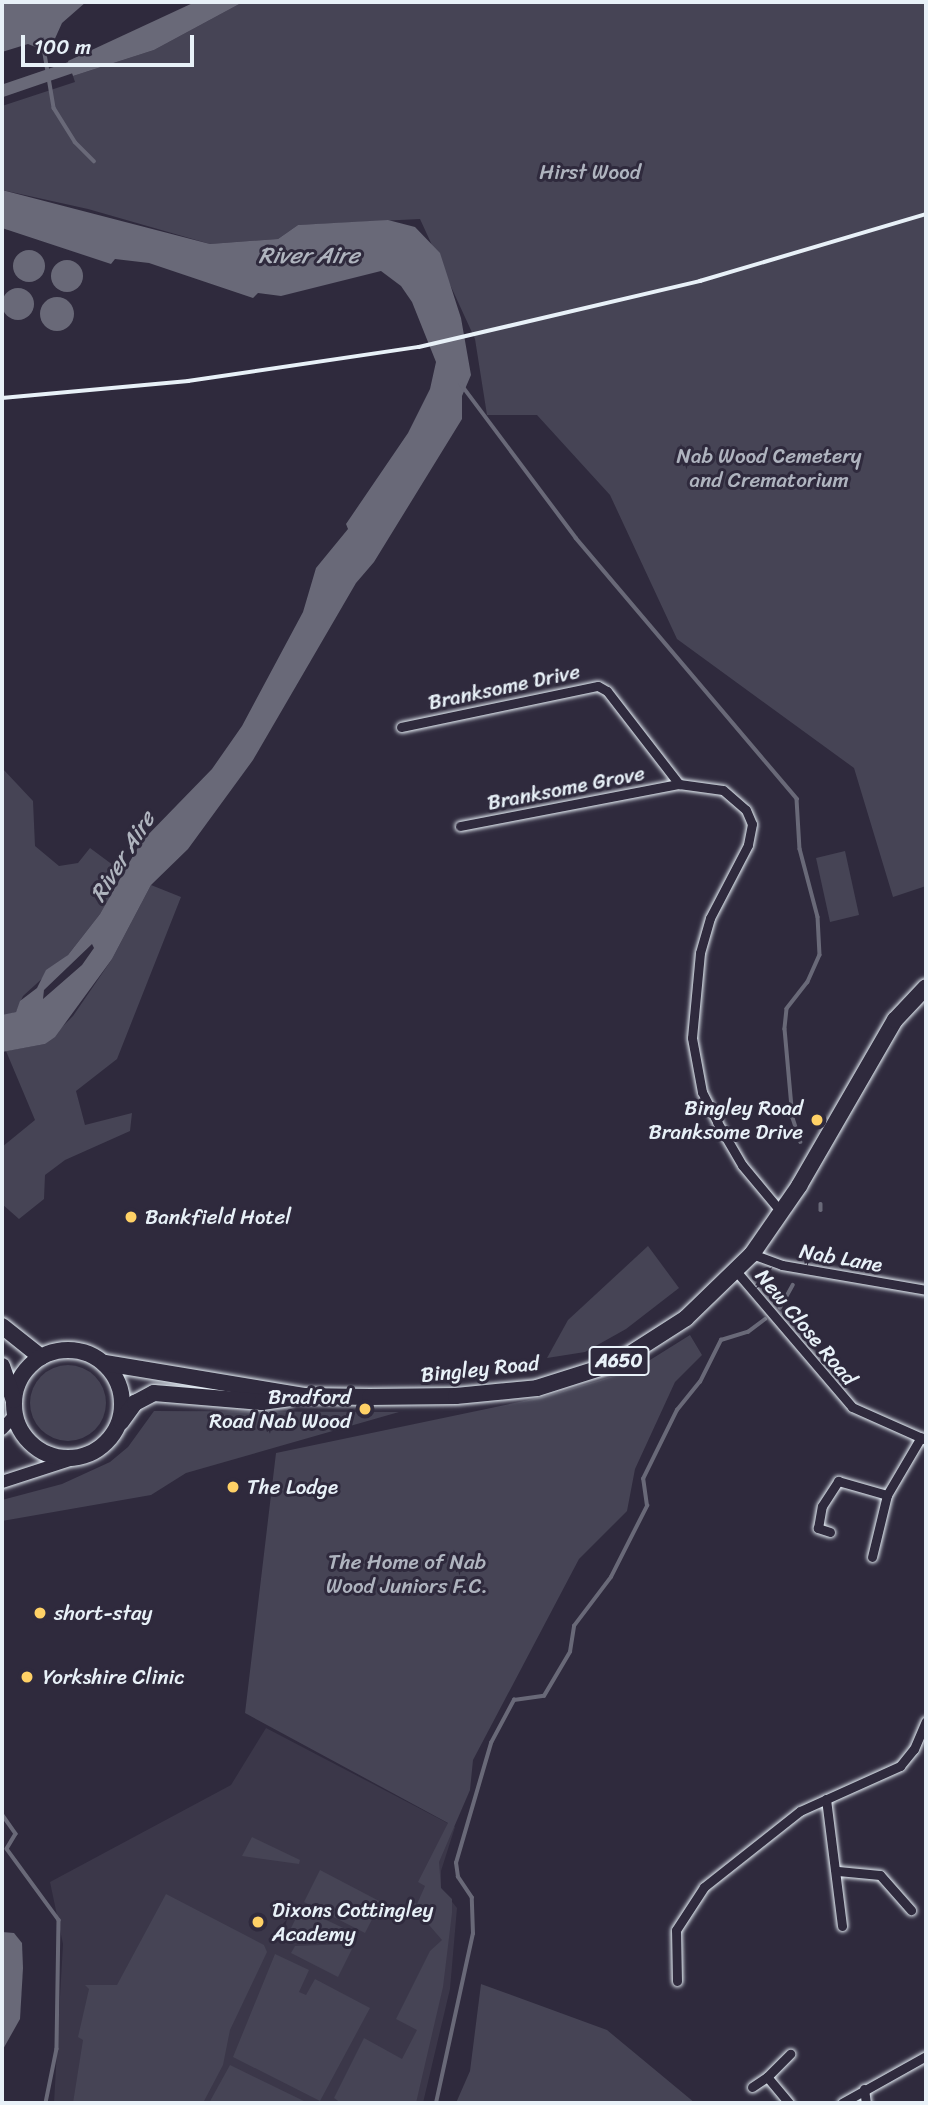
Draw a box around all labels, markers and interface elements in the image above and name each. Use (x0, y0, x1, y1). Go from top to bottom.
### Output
scale bar (24, 21, 198, 65)
text: 100 m (34, 28, 91, 66)
park label: Hirst Wood (539, 159, 641, 185)
water label: River Aire (259, 242, 359, 270)
park label: Nab Wood Cemetery and Crematorium (676, 443, 862, 493)
street label: Branksome Drive (426, 659, 582, 715)
street label: Branksome Grove (485, 760, 647, 816)
water label: River Aire (85, 807, 161, 907)
place label: Bingley Road Branksome Drive (649, 1095, 803, 1145)
marker: Bingley Road Branksome Drive (809, 1112, 825, 1128)
place label: Bankfield Hotel (145, 1204, 292, 1230)
marker: Bankfield Hotel (123, 1209, 139, 1225)
street label: Nab Lane (797, 1238, 885, 1278)
street label: New Close Road (749, 1263, 863, 1391)
road number: A650 (588, 1345, 650, 1376)
street label: Bingley Road (419, 1350, 541, 1388)
place label: Bradford Road Nab Wood (210, 1384, 351, 1434)
marker: Bradford Road Nab Wood (357, 1401, 373, 1417)
place label: The Lodge (247, 1474, 339, 1500)
marker: The Lodge (225, 1479, 241, 1495)
park label: The Home of Nab Wood Juniors F.C. (327, 1549, 487, 1599)
place label: short-stay (54, 1600, 152, 1626)
marker: short-stay (32, 1605, 48, 1621)
place label: Yorkshire Clinic (43, 1664, 185, 1690)
marker: Yorkshire Clinic (17, 1667, 37, 1687)
place label: Dixons Cottingley Academy (272, 1897, 433, 1947)
marker: Dixons Cottingley Academy (250, 1914, 266, 1930)

